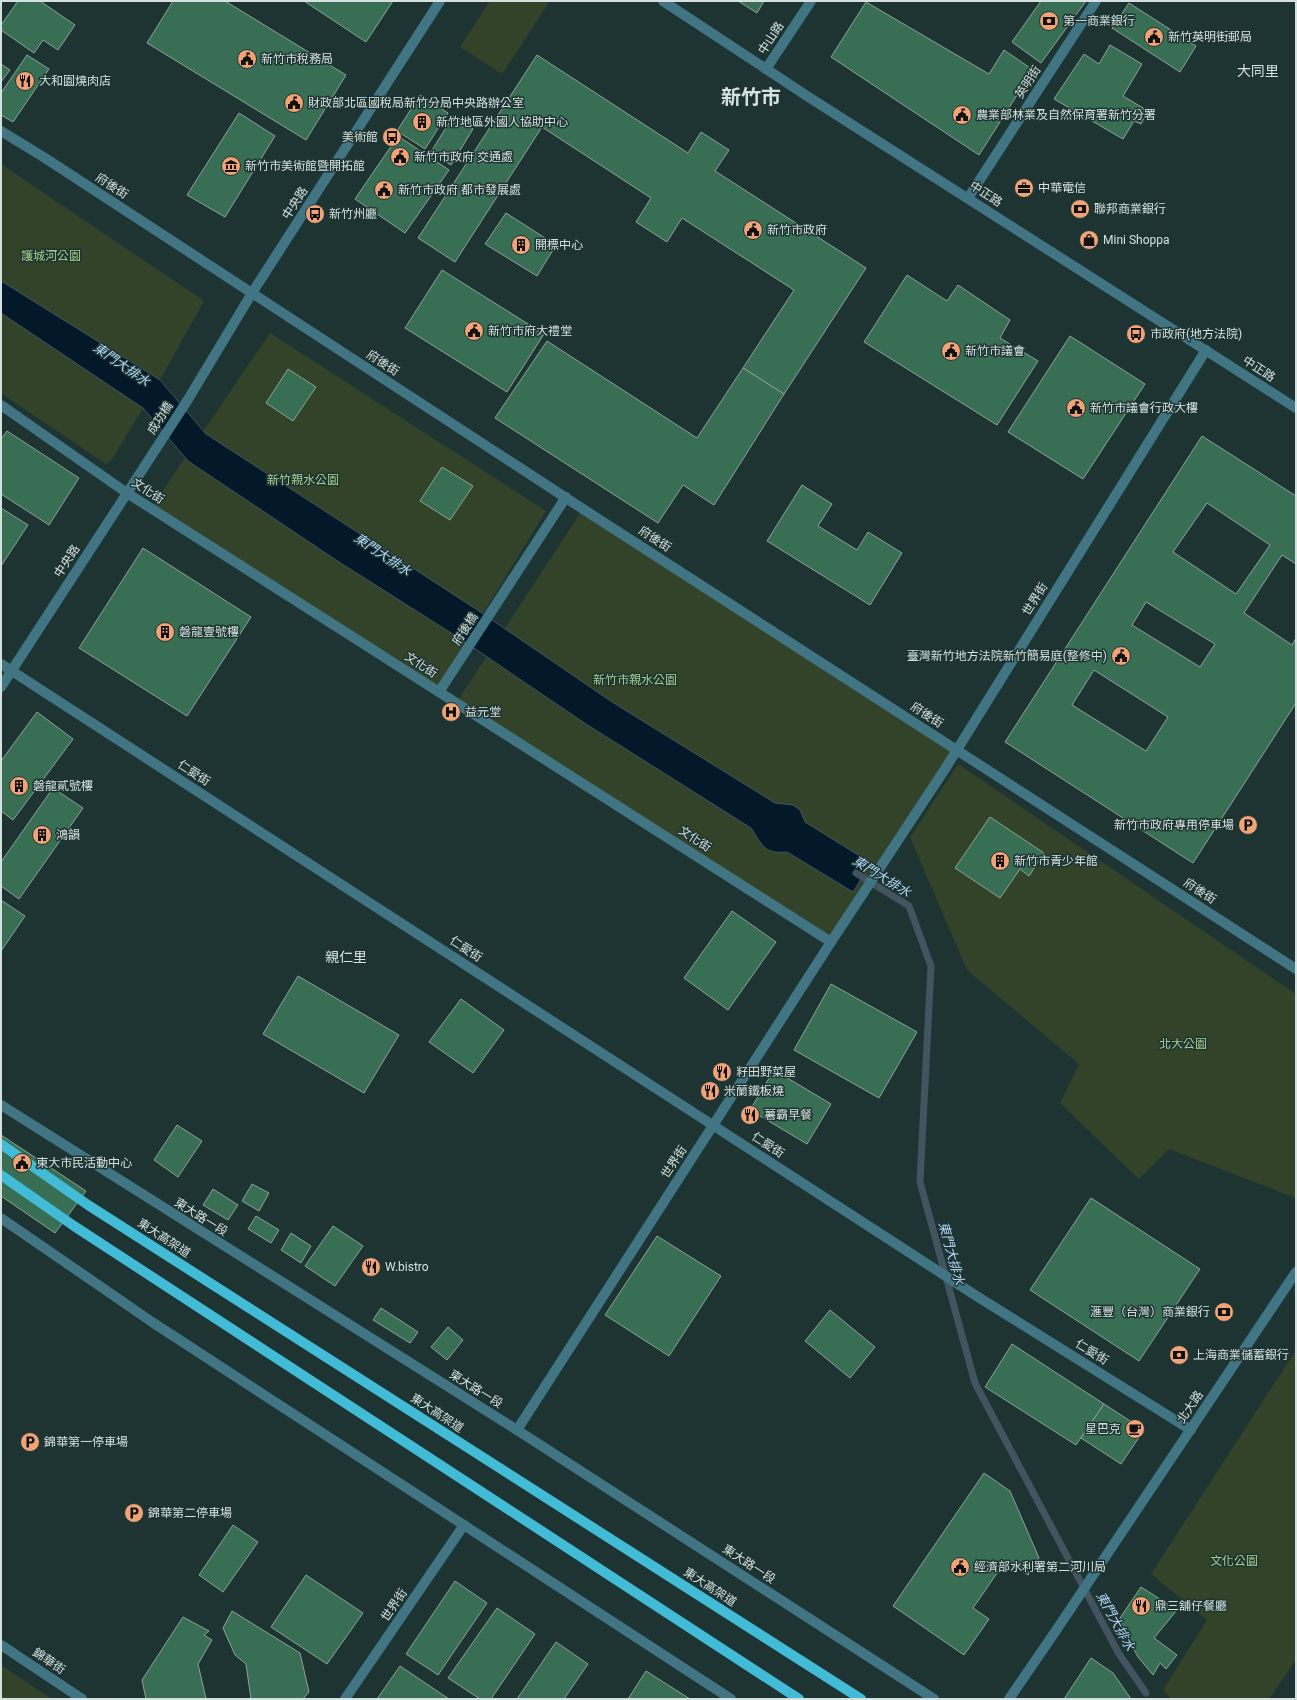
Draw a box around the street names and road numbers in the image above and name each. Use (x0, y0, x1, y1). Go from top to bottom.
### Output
street label: 中山路 (755, 19, 787, 57)
street label: 英明街 (1012, 63, 1044, 101)
street label: 府後街 (93, 170, 131, 202)
street label: 中正路 (967, 178, 1005, 210)
street label: 中央路 (279, 184, 311, 222)
street label: 府後街 (364, 347, 402, 379)
street label: 中正路 (1240, 353, 1278, 385)
street label: 成功橋 (144, 399, 176, 437)
street label: 文化街 (129, 475, 167, 507)
street label: 府後街 (636, 523, 674, 555)
street label: 中央路 (51, 542, 83, 580)
street label: 世界街 (1020, 580, 1050, 618)
street label: 府後橋 (449, 610, 481, 648)
street label: 文化街 (402, 649, 440, 681)
street label: 府後街 (908, 699, 946, 731)
street label: 仁愛街 (175, 757, 213, 789)
street label: 文化街 (676, 823, 714, 855)
street label: 府後街 (1181, 875, 1219, 907)
street label: 仁愛街 (447, 933, 485, 965)
street label: 仁愛街 (749, 1129, 787, 1161)
street label: 世界街 (658, 1143, 690, 1181)
street label: 東大路一段 (172, 1195, 230, 1239)
street label: 東大高架道 (135, 1216, 193, 1260)
street label: 仁愛街 (1073, 1337, 1111, 1367)
street label: 東大路一段 (447, 1367, 505, 1411)
street label: 北大路 (1174, 1388, 1206, 1426)
street label: 東大高架道 (408, 1391, 466, 1435)
street label: 東大路一段 (720, 1542, 778, 1586)
street label: 東大高架道 (681, 1565, 739, 1609)
street label: 世界街 (378, 1586, 410, 1624)
street label: 錦華街 (30, 1645, 68, 1677)

